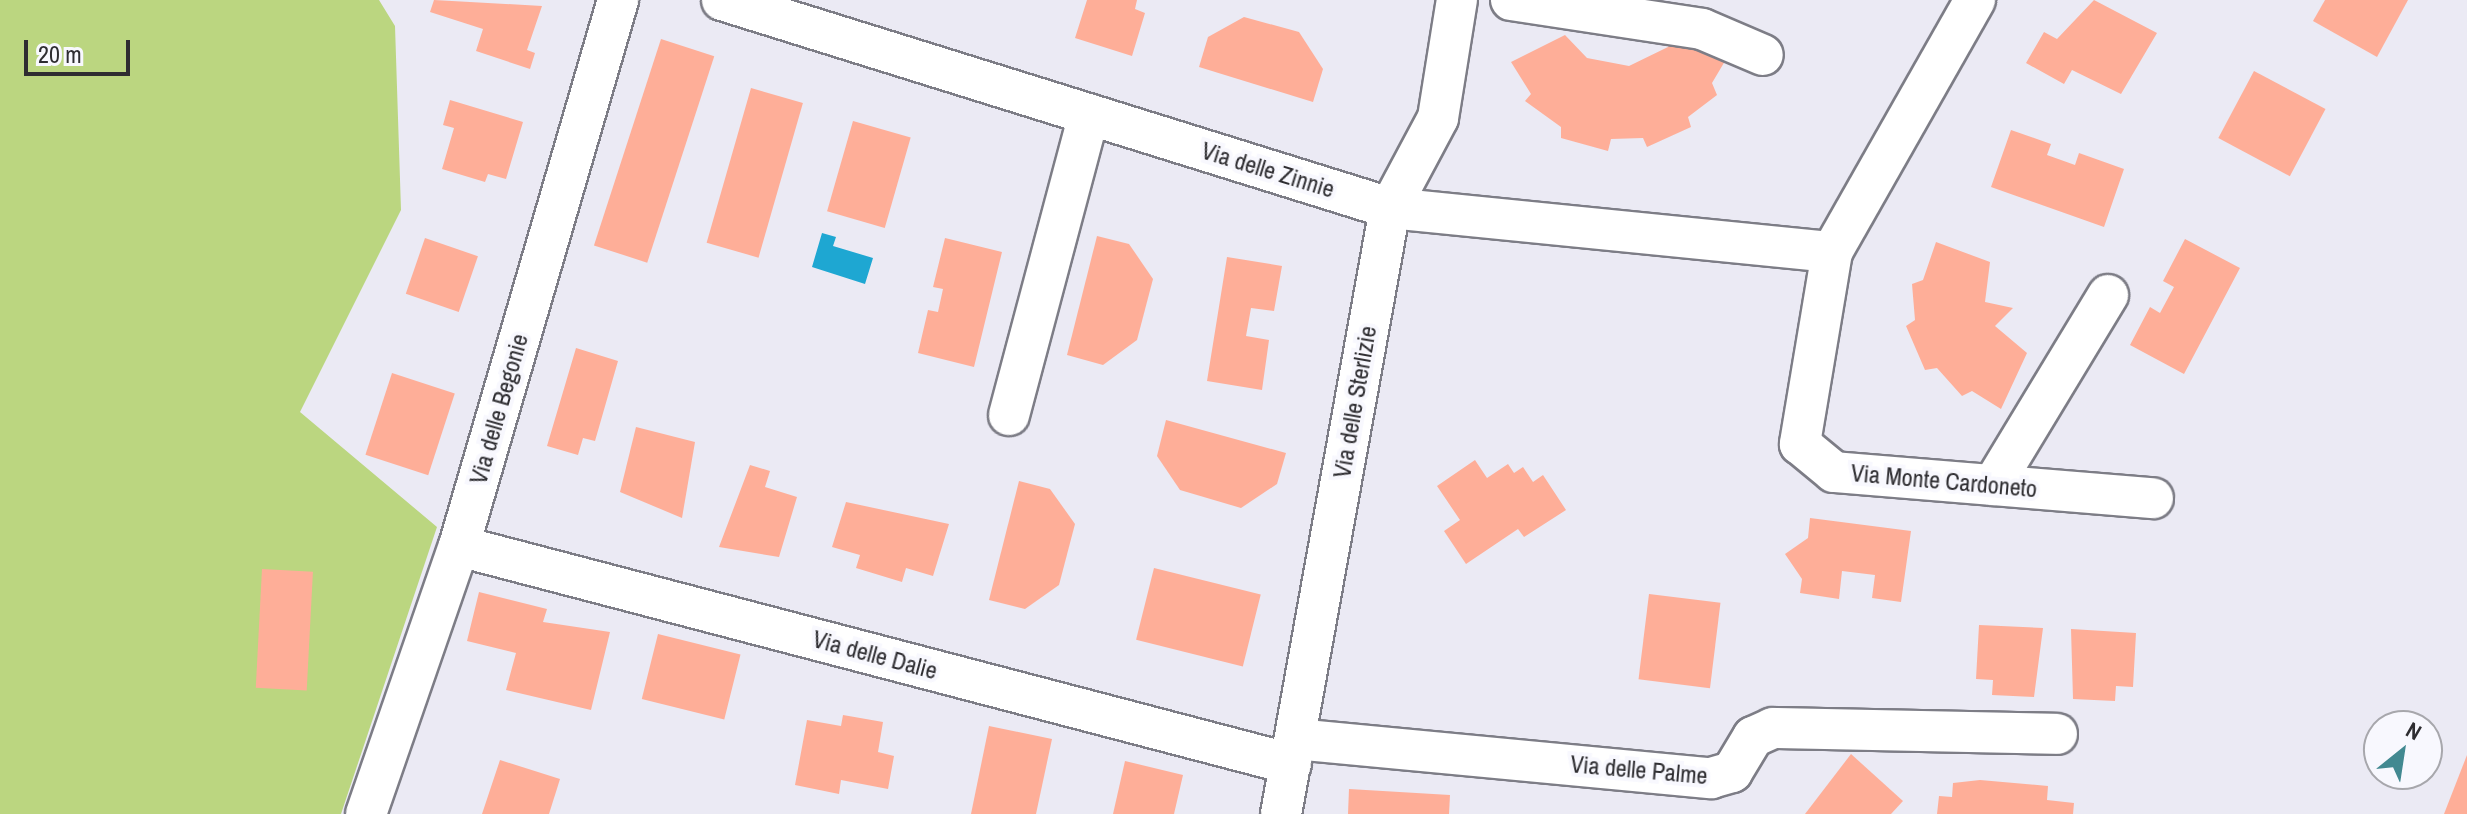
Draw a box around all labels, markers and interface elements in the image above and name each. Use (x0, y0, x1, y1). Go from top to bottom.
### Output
scale bar (28, 24, 134, 74)
text: 20 m (38, 38, 82, 70)
street label: Via delle Zinnie (1198, 136, 1338, 204)
street label: Via delle Sterlizie (1327, 324, 1383, 480)
street label: Via delle Begonie (464, 331, 534, 487)
street label: Via Monte Cardoneto (1850, 459, 2038, 503)
street label: Via delle Dalie (810, 625, 940, 685)
north arrow (2363, 710, 2443, 790)
text: N (2401, 715, 2427, 747)
street label: Via delle Palme (1569, 750, 1709, 790)

